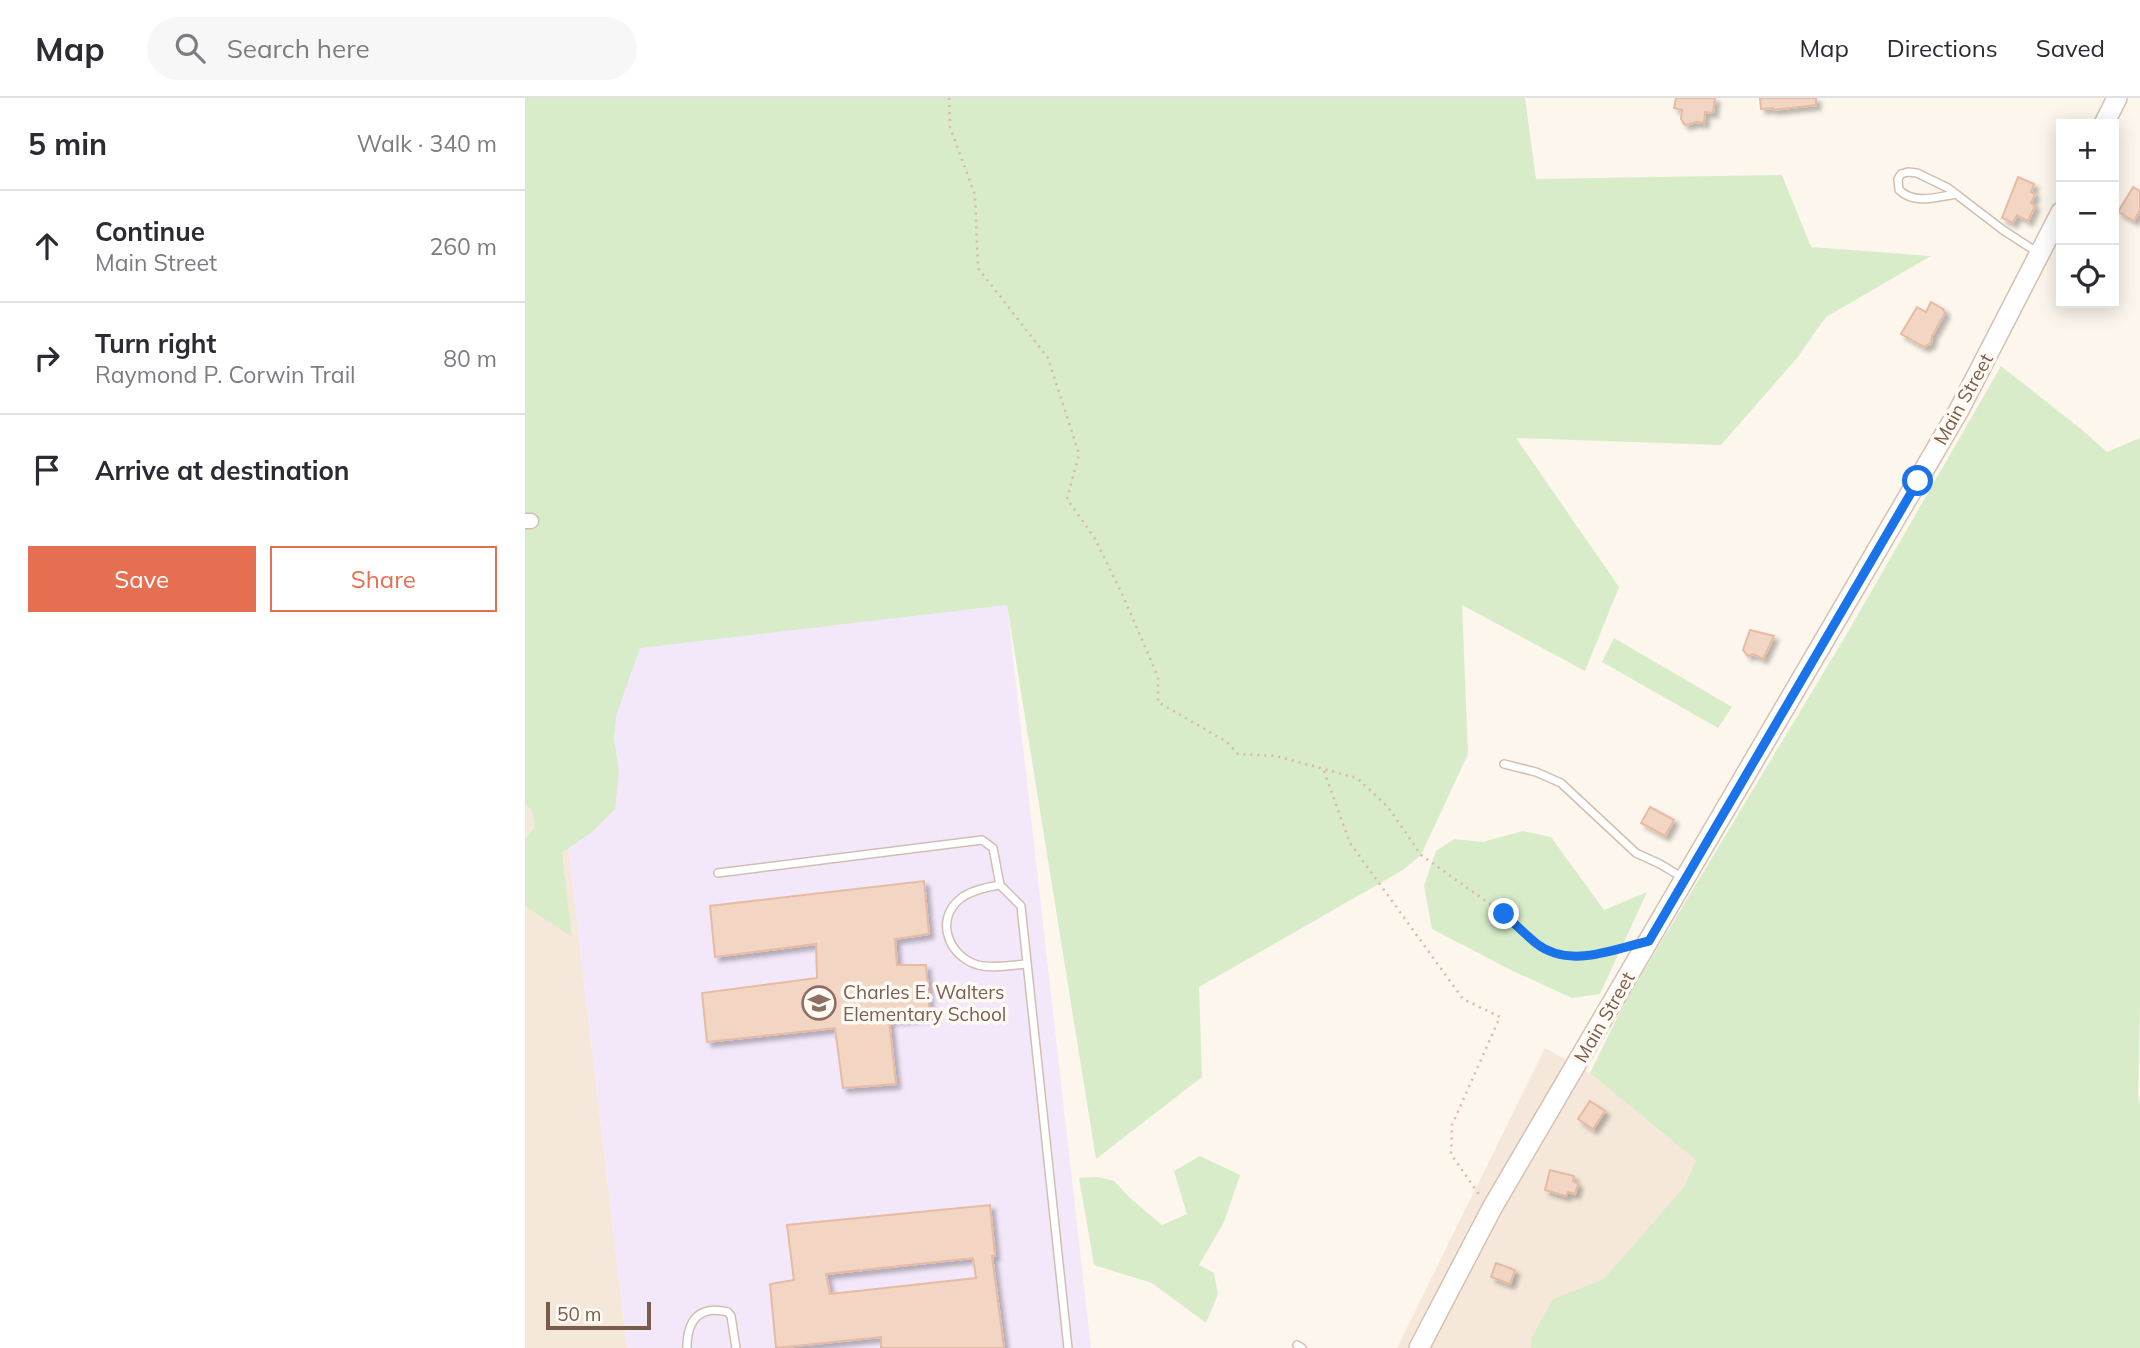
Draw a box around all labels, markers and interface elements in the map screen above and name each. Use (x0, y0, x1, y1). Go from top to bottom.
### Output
search box (147, 17, 637, 80)
text: Map (35, 28, 105, 69)
icon: search (171, 29, 209, 67)
text: Search here (227, 32, 370, 65)
text: Map (1799, 33, 1849, 63)
text: Directions (1887, 33, 1998, 63)
text: Saved (2036, 33, 2105, 63)
map controls (2056, 119, 2119, 308)
button: + (2056, 119, 2119, 182)
text: 5 min (28, 125, 107, 163)
text: Walk · 340 m (357, 129, 497, 158)
button: − (2056, 182, 2119, 245)
text: Continue (95, 215, 205, 248)
icon: ahead (28, 227, 66, 265)
text: 260 m (429, 232, 497, 261)
button: locate (2056, 245, 2119, 308)
text: Main Street (95, 248, 217, 277)
text: Turn right (95, 327, 216, 360)
icon: right (28, 339, 66, 377)
text: 80 m (443, 344, 497, 373)
street label: Main Street (1928, 349, 1998, 449)
text: Raymond P. Corwin Trail (95, 360, 356, 389)
icon: arrive (28, 451, 66, 489)
text: Arrive at destination (95, 454, 350, 487)
route start (1902, 465, 1933, 496)
button: Save (28, 546, 256, 612)
button: Share (270, 546, 497, 612)
route end (1488, 898, 1519, 929)
street label: Main Street (1568, 967, 1640, 1067)
place label: Charles E. Walters Elementary School (843, 980, 1006, 1026)
school or university icon: Charles E. Walters Elementary School (800, 984, 838, 1022)
scale bar (546, 1299, 651, 1331)
text: 50 m (557, 1302, 601, 1326)

